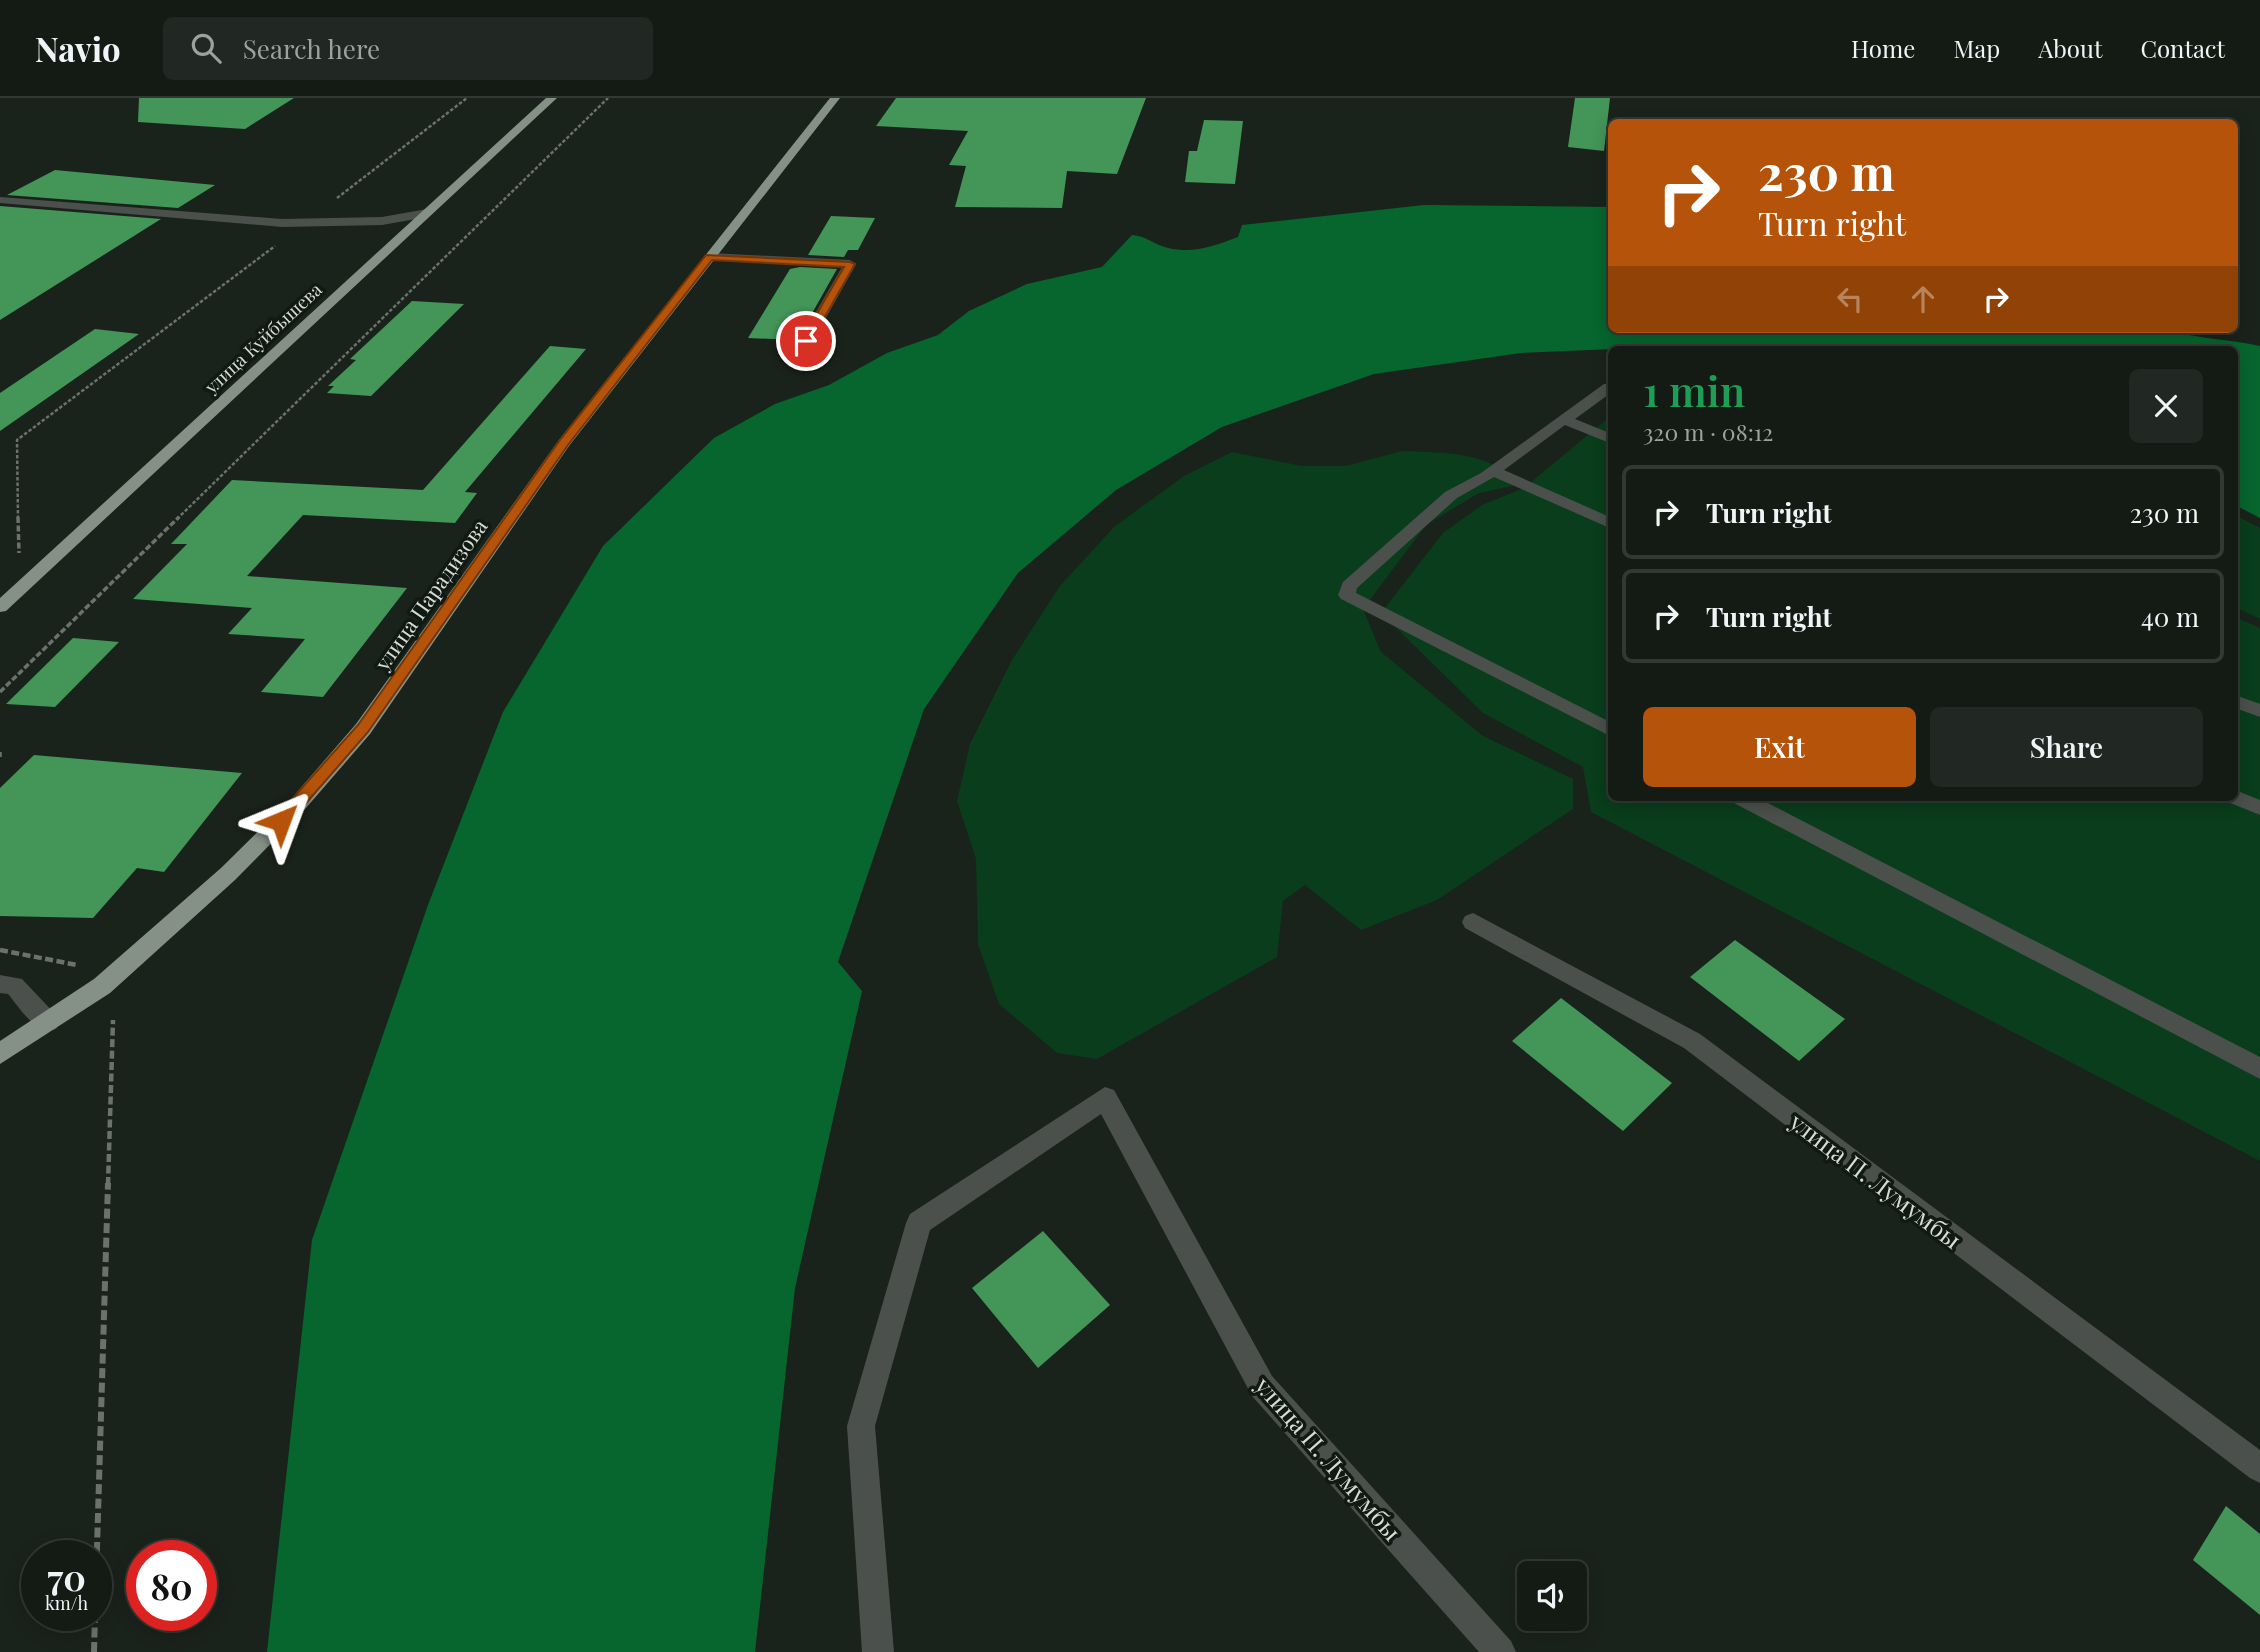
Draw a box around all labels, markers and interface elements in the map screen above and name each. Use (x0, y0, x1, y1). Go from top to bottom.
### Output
search box (163, 17, 653, 80)
text: Navio (35, 26, 121, 70)
icon: search (187, 29, 225, 67)
text: Search here (243, 31, 380, 66)
text: Home (1851, 32, 1915, 64)
text: Map (1953, 32, 2000, 64)
text: About (2038, 32, 2102, 64)
text: Contact (2140, 32, 2225, 64)
text: 230 m (1758, 138, 1895, 203)
icon: right (1643, 147, 1734, 238)
text: Turn right (1758, 201, 1906, 244)
street label: улица Куйбышева (199, 278, 327, 399)
icon: left (1831, 280, 1869, 318)
icon: ahead (1904, 280, 1942, 318)
icon: right (1977, 280, 2015, 318)
pin (776, 311, 836, 371)
icon: arrive (787, 322, 825, 360)
text: 1 min (1643, 362, 1745, 418)
button: close (2129, 369, 2203, 443)
text: 320 m · 08:12 (1643, 416, 1773, 447)
icon: right (1647, 493, 1685, 531)
text: Turn right (1706, 495, 1832, 530)
text: 230 m (2130, 495, 2199, 530)
street label: улица Парадизова (367, 513, 493, 676)
icon: right (1647, 597, 1685, 635)
text: Turn right (1706, 599, 1832, 634)
text: 40 m (2141, 599, 2199, 634)
button: Exit (1643, 707, 1916, 787)
button: Share (1930, 707, 2203, 787)
position arrow (244, 784, 318, 858)
street label: улица П. Лумумбы (1783, 1104, 1968, 1255)
street label: улица П. Лумумбы (1248, 1369, 1409, 1547)
speed limit sign: 80 (126, 1540, 217, 1631)
text: 70 (47, 1553, 86, 1600)
map controls (1517, 1561, 1587, 1631)
button: sound (1517, 1561, 1587, 1631)
text: km/h (45, 1591, 88, 1615)

